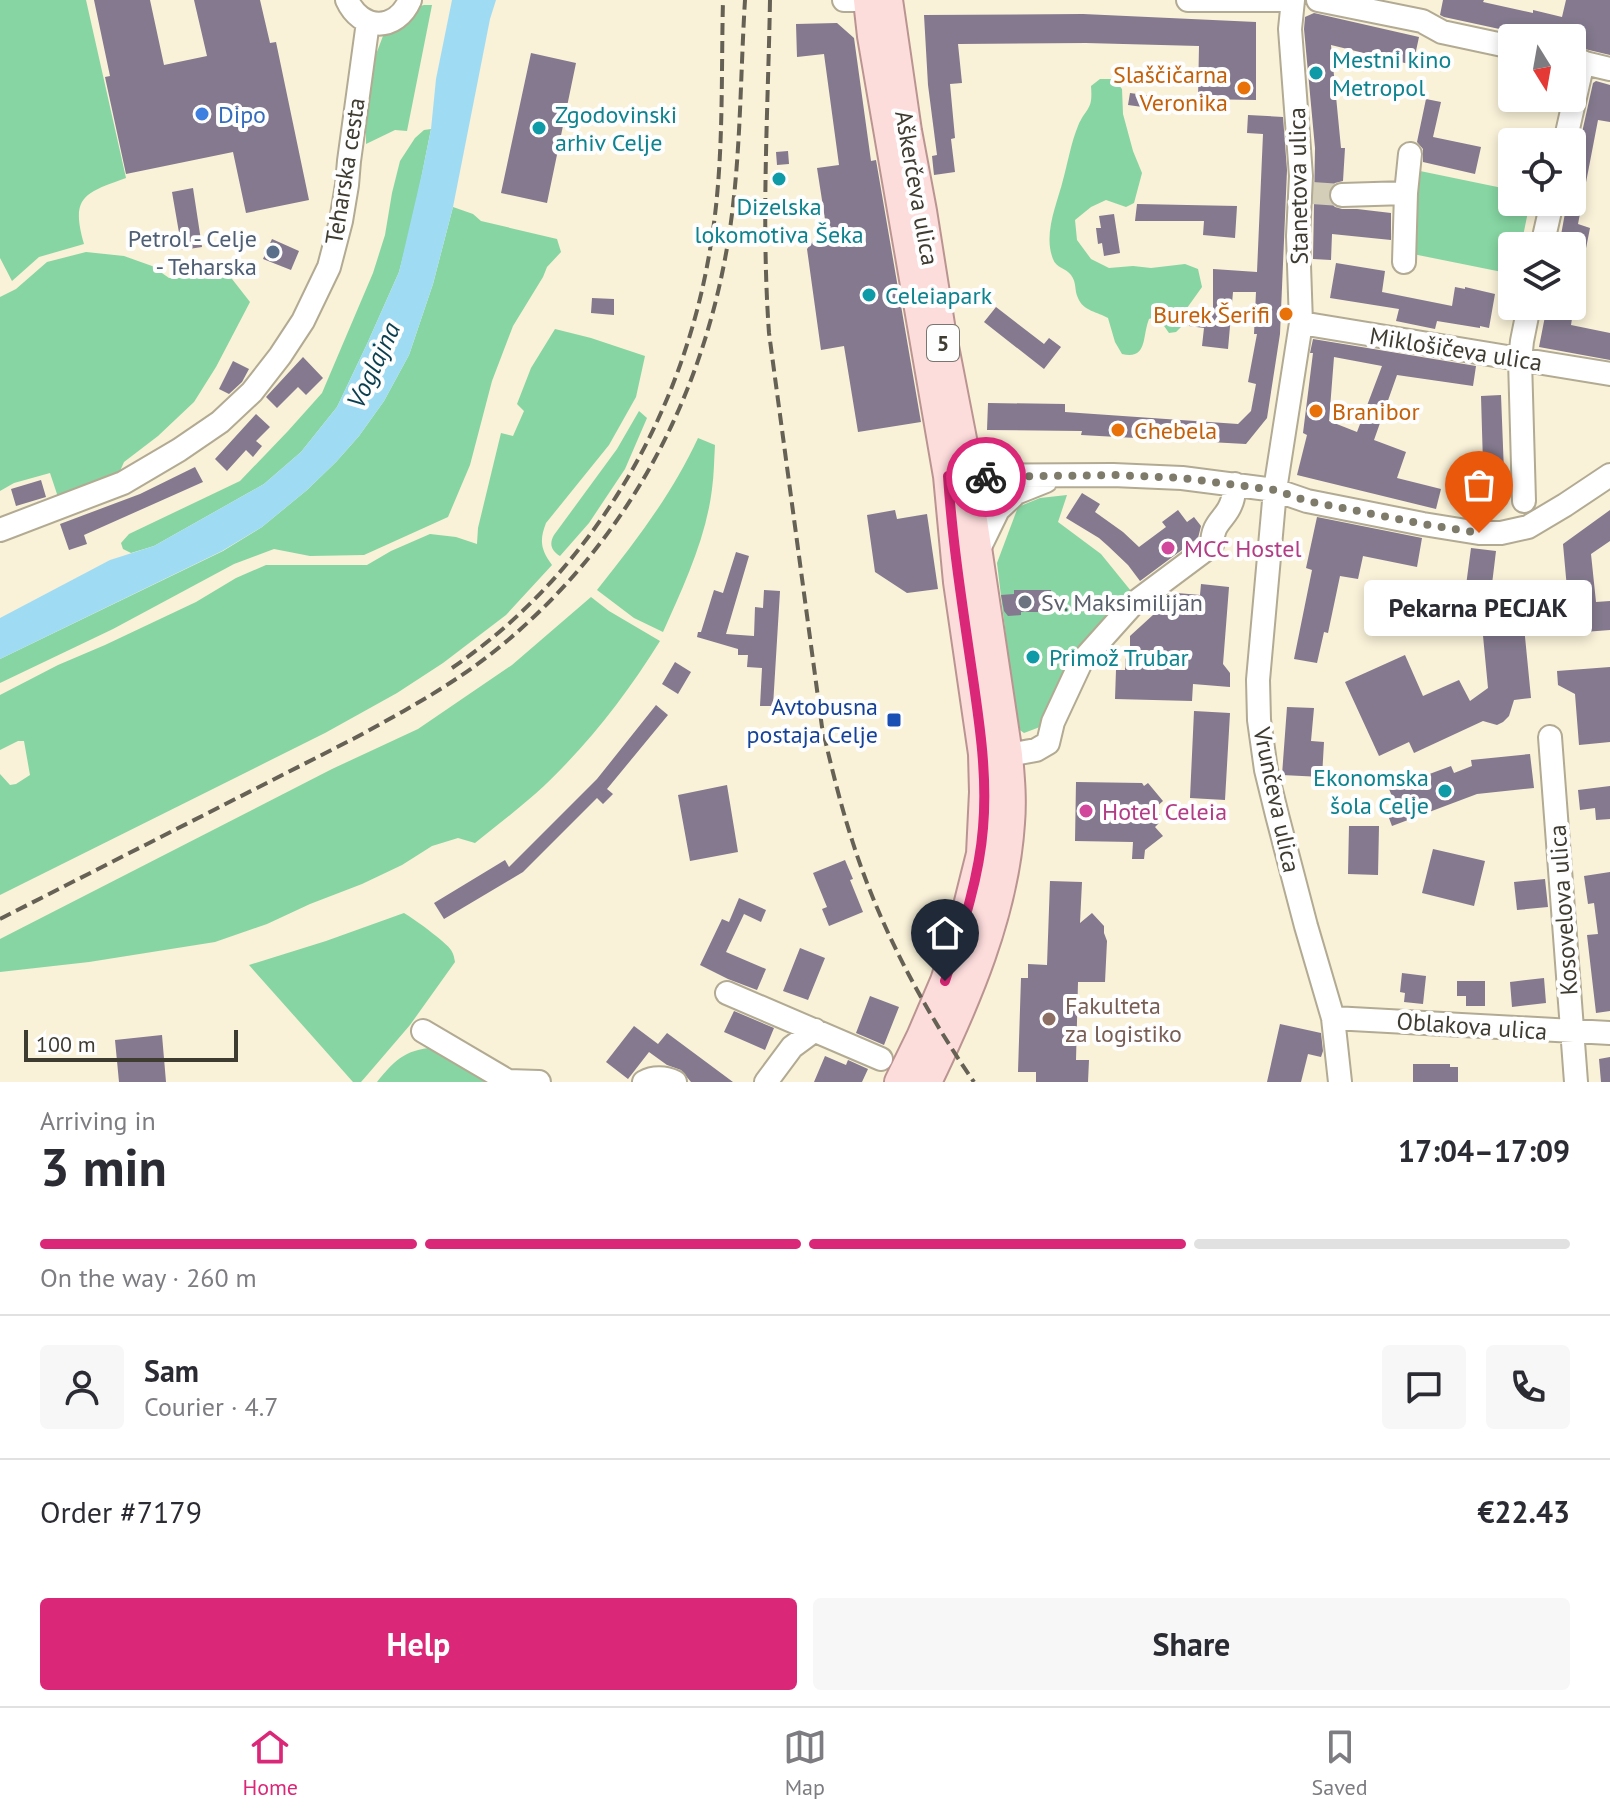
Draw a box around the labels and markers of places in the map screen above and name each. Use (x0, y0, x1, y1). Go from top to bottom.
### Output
place label: Mestni kino Metropol (1332, 44, 1451, 103)
place label: Slaščičarna Veronika (1113, 59, 1228, 118)
marker: Mestni kino Metropol (1307, 64, 1325, 82)
marker: Slaščičarna Veronika (1235, 79, 1253, 97)
place label: Dipo (218, 99, 266, 130)
place label: Zgodovinski arhiv Celje (555, 99, 677, 158)
marker: Dipo (193, 105, 211, 123)
marker: Zgodovinski arhiv Celje (530, 119, 548, 137)
marker: Dizelska lokomotiva Šeka (770, 170, 788, 188)
place label: Dizelska lokomotiva Šeka (694, 191, 864, 250)
place label: Petrol - Celje - Teharska (128, 223, 257, 282)
marker: Petrol - Celje - Teharska (264, 243, 282, 261)
place label: Celeiapark (885, 280, 993, 311)
marker: Celeiapark (860, 286, 878, 304)
place label: Burek Šerifi (1153, 299, 1270, 330)
marker: Burek Šerifi (1277, 305, 1295, 323)
place label: Branibor (1332, 396, 1420, 427)
marker: Branibor (1307, 402, 1325, 420)
place label: Chebela (1134, 415, 1217, 446)
marker: Chebela (1109, 421, 1127, 439)
pin (1445, 451, 1513, 533)
place label: MCC Hostel (1184, 533, 1301, 564)
marker: MCC Hostel (1159, 539, 1177, 557)
callout: Pekarna PECJAK (1365, 581, 1593, 637)
place label: Sv. Maksimilijan (1041, 587, 1203, 618)
marker: Sv. Maksimilijan (1016, 593, 1034, 611)
place label: Primož Trubar (1049, 642, 1189, 673)
marker: Primož Trubar (1024, 648, 1042, 666)
place label: Avtobusna postaja Celje (747, 691, 878, 750)
marker: Avtobusna postaja Celje (885, 711, 903, 729)
place label: Ekonomska šola Celje (1313, 762, 1429, 821)
marker: Ekonomska šola Celje (1436, 782, 1454, 800)
place label: Hotel Celeia (1102, 796, 1227, 827)
marker: Hotel Celeia (1077, 802, 1095, 820)
pin (911, 899, 979, 981)
place label: Fakulteta za logistiko (1065, 990, 1182, 1049)
marker: Fakulteta za logistiko (1040, 1010, 1058, 1028)

